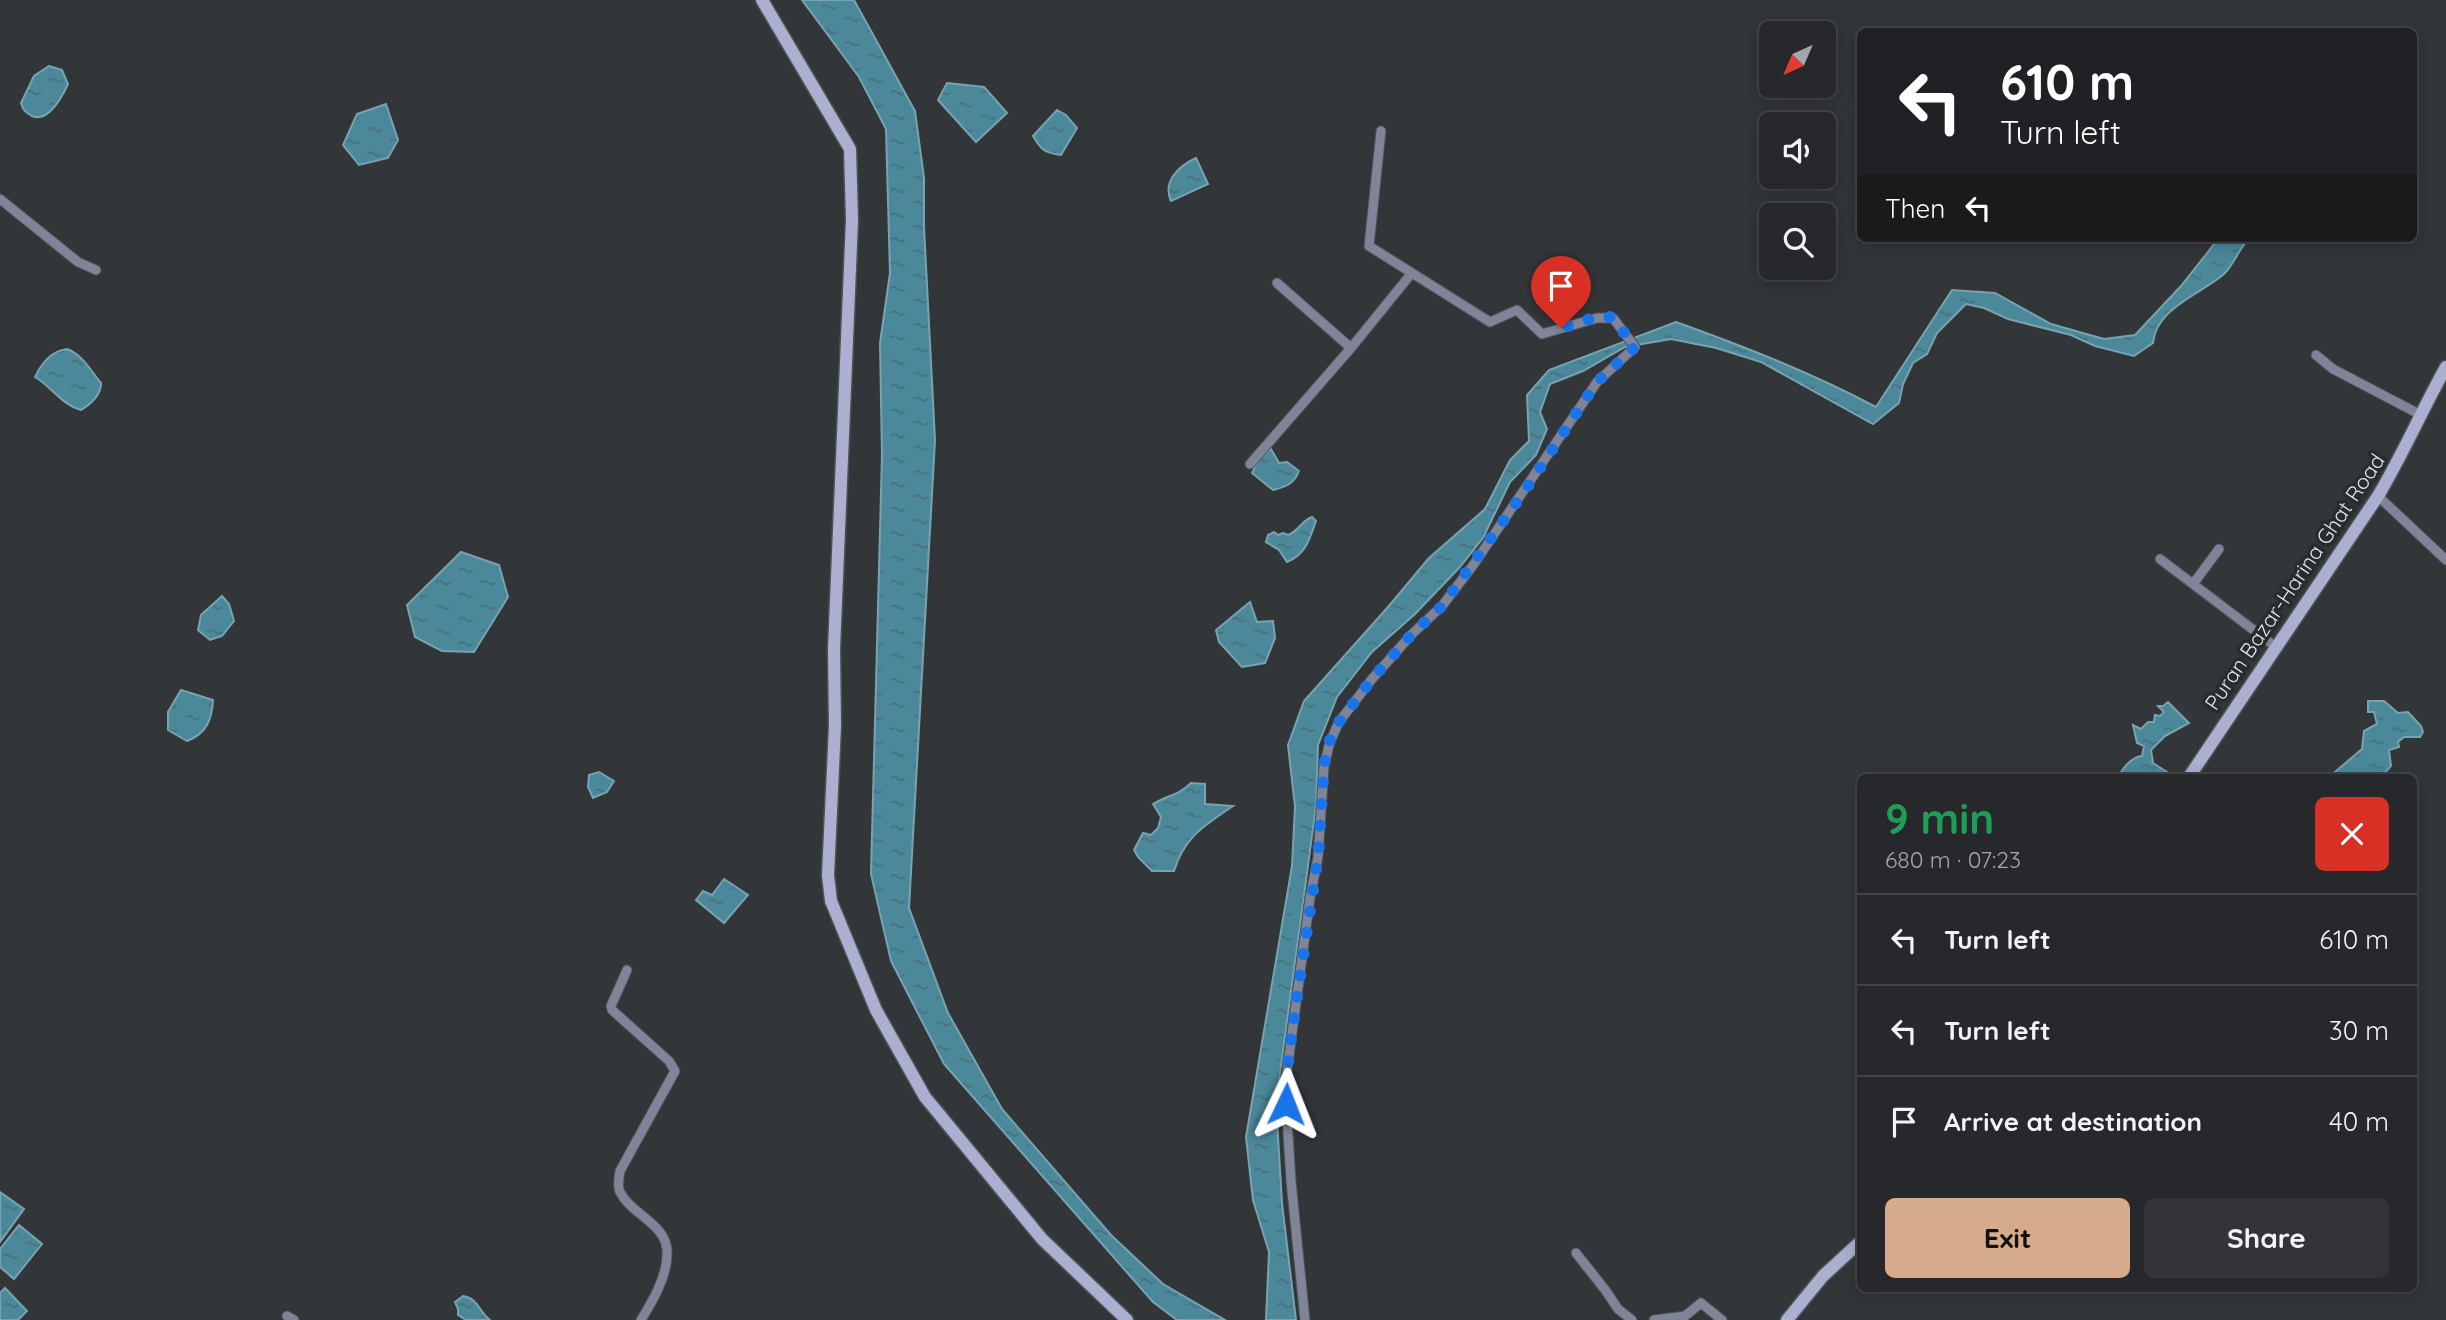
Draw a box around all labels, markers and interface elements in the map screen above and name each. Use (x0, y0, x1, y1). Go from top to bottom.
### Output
north arrow (1759, 21, 1836, 98)
map controls (1759, 21, 1836, 280)
text: 610 m (2000, 51, 2134, 112)
icon: left (1885, 56, 1976, 147)
button: sound (1759, 112, 1836, 189)
text: Turn left (2000, 112, 2121, 152)
icon: left (1959, 189, 1997, 227)
text: Then (1885, 192, 1945, 225)
button: search (1759, 203, 1836, 280)
pin (1531, 256, 1591, 328)
icon: arrive (1542, 267, 1580, 305)
street label: Puran Bazar-Harina Ghat Road (2199, 448, 2390, 715)
text: 9 min (1885, 792, 1994, 845)
button: close (2315, 797, 2389, 871)
text: 680 m · 07:23 (1885, 845, 2021, 874)
icon: left (1885, 921, 1923, 959)
text: Turn left (1944, 923, 2051, 956)
text: 610 m (2319, 923, 2389, 956)
icon: left (1885, 1012, 1923, 1050)
text: Turn left (1944, 1014, 2051, 1047)
text: 30 m (2329, 1014, 2389, 1047)
position arrow (1249, 1067, 1323, 1141)
icon: arrive (1885, 1103, 1923, 1141)
text: Arrive at destination (1944, 1105, 2202, 1138)
text: 40 m (2329, 1105, 2389, 1138)
button: Exit (1885, 1198, 2130, 1278)
button: Share (2144, 1198, 2389, 1278)

